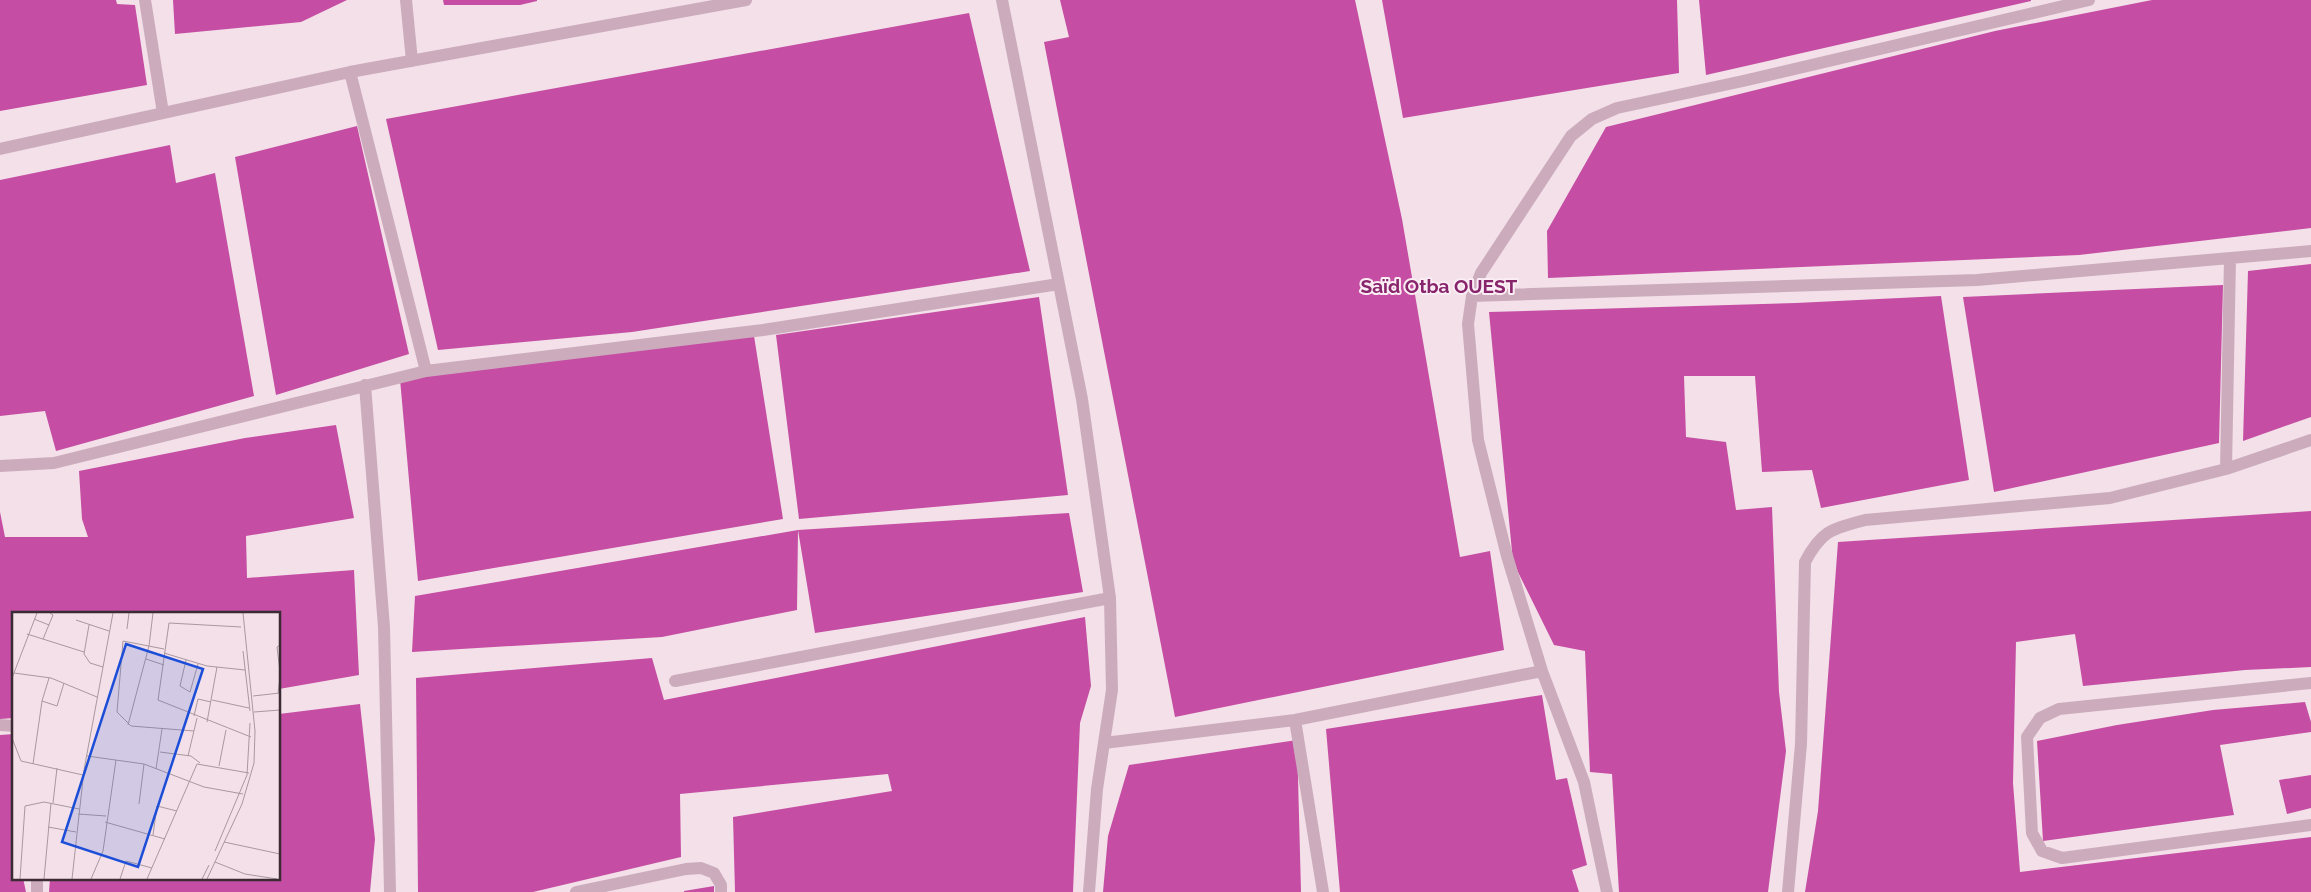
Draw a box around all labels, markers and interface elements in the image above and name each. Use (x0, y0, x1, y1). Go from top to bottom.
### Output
district label: Saïd Otba OUEST (1361, 275, 1518, 297)
inset map (12, 612, 280, 880)

